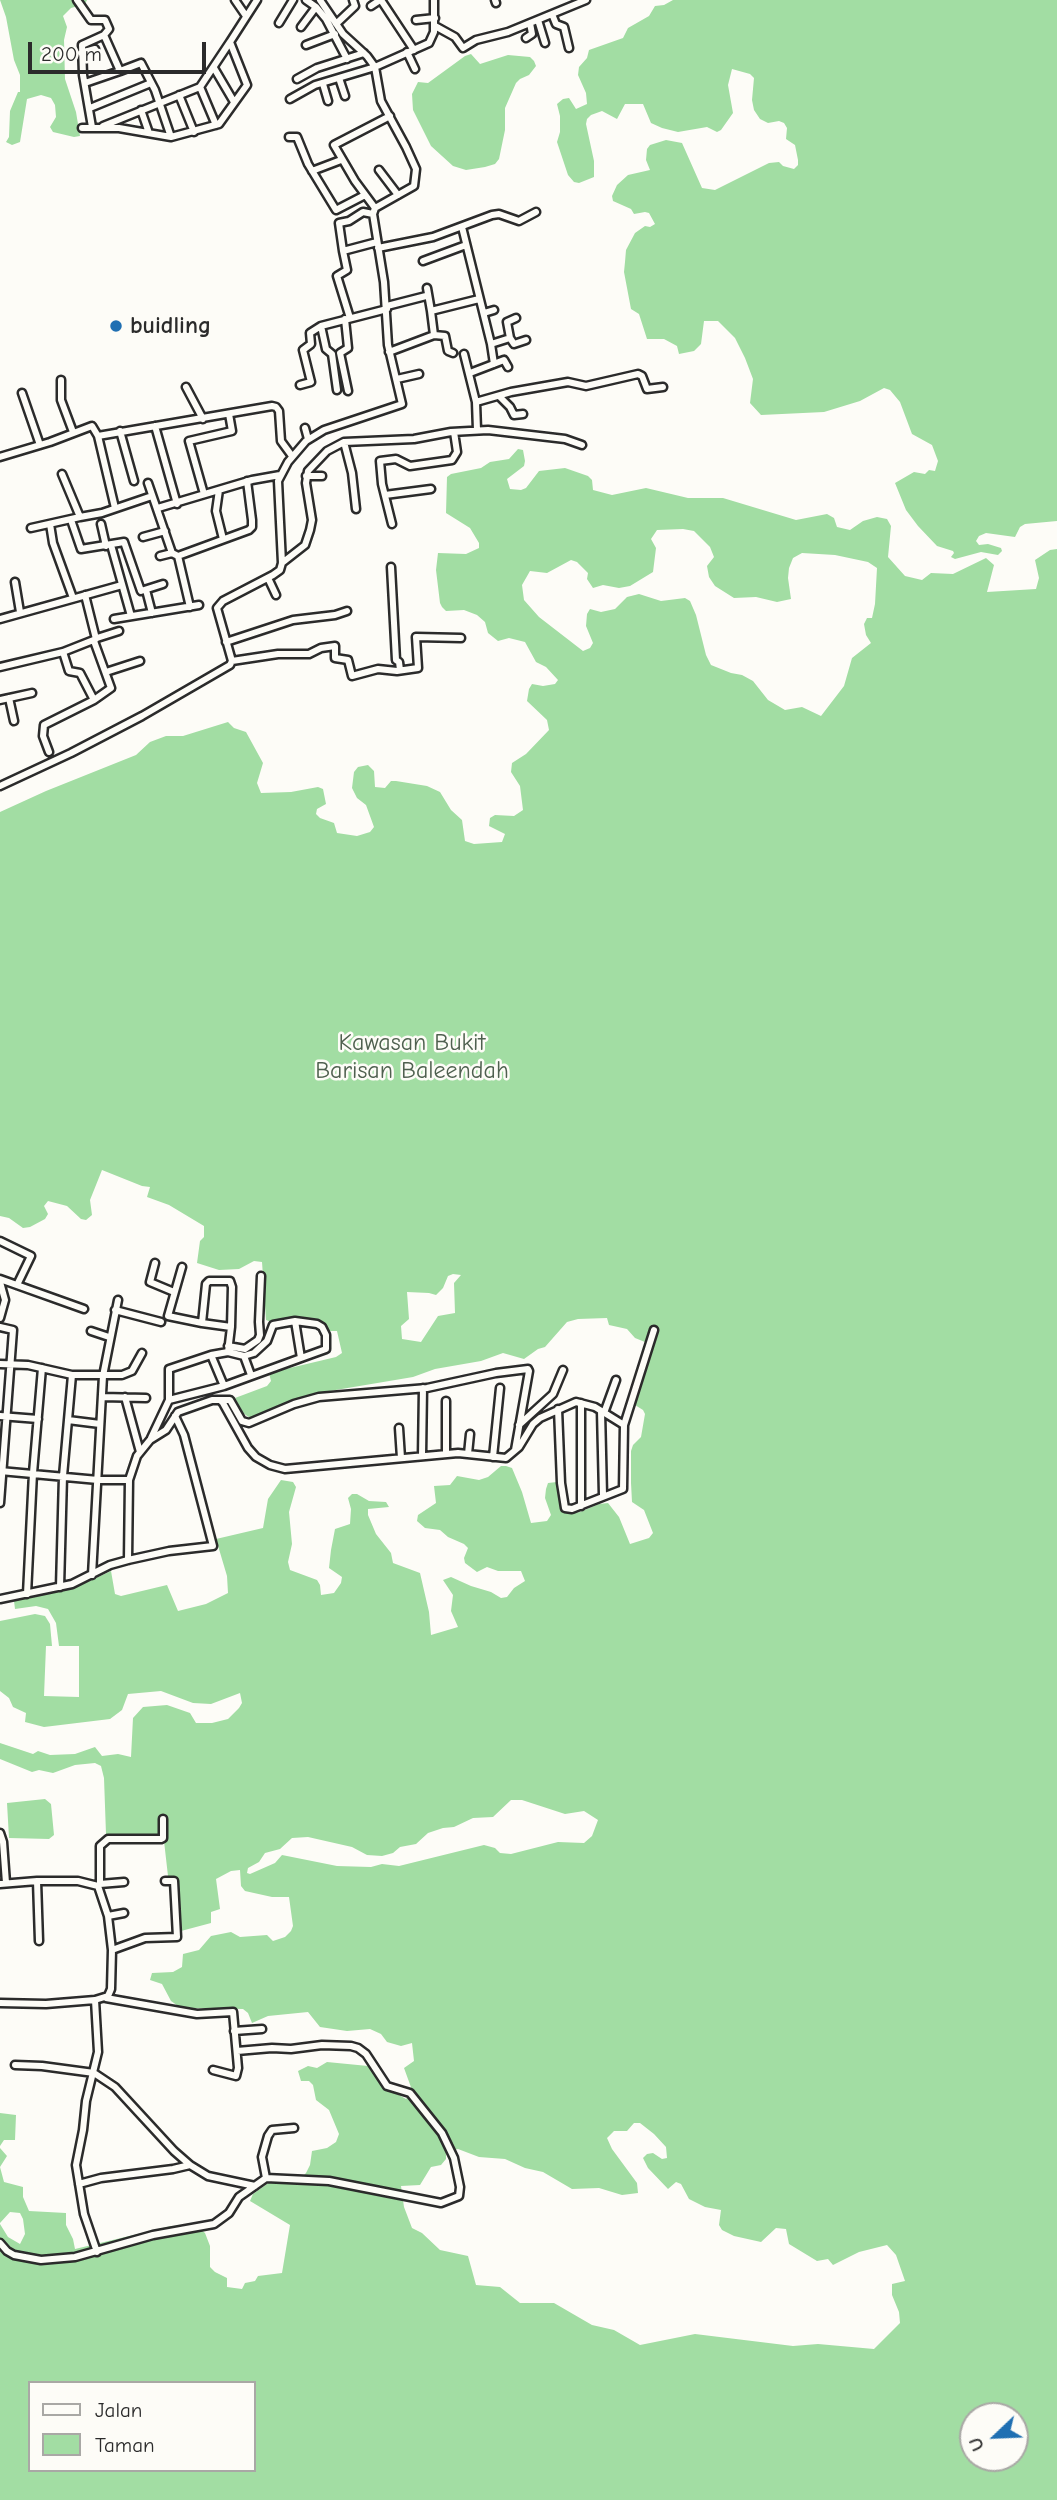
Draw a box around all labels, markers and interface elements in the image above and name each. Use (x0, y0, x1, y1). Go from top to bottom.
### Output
scale bar (32, 28, 210, 72)
text: 200 m (41, 42, 102, 66)
place label: buidling (130, 312, 211, 340)
marker: buidling (108, 318, 124, 334)
park label: Kawasan Bukit Barisan Baleendah (315, 1029, 509, 1085)
legend (28, 2381, 256, 2472)
text: Jalan (95, 2398, 142, 2422)
north arrow (959, 2402, 1029, 2472)
text: Taman (95, 2433, 155, 2457)
text: U (964, 2434, 989, 2455)

